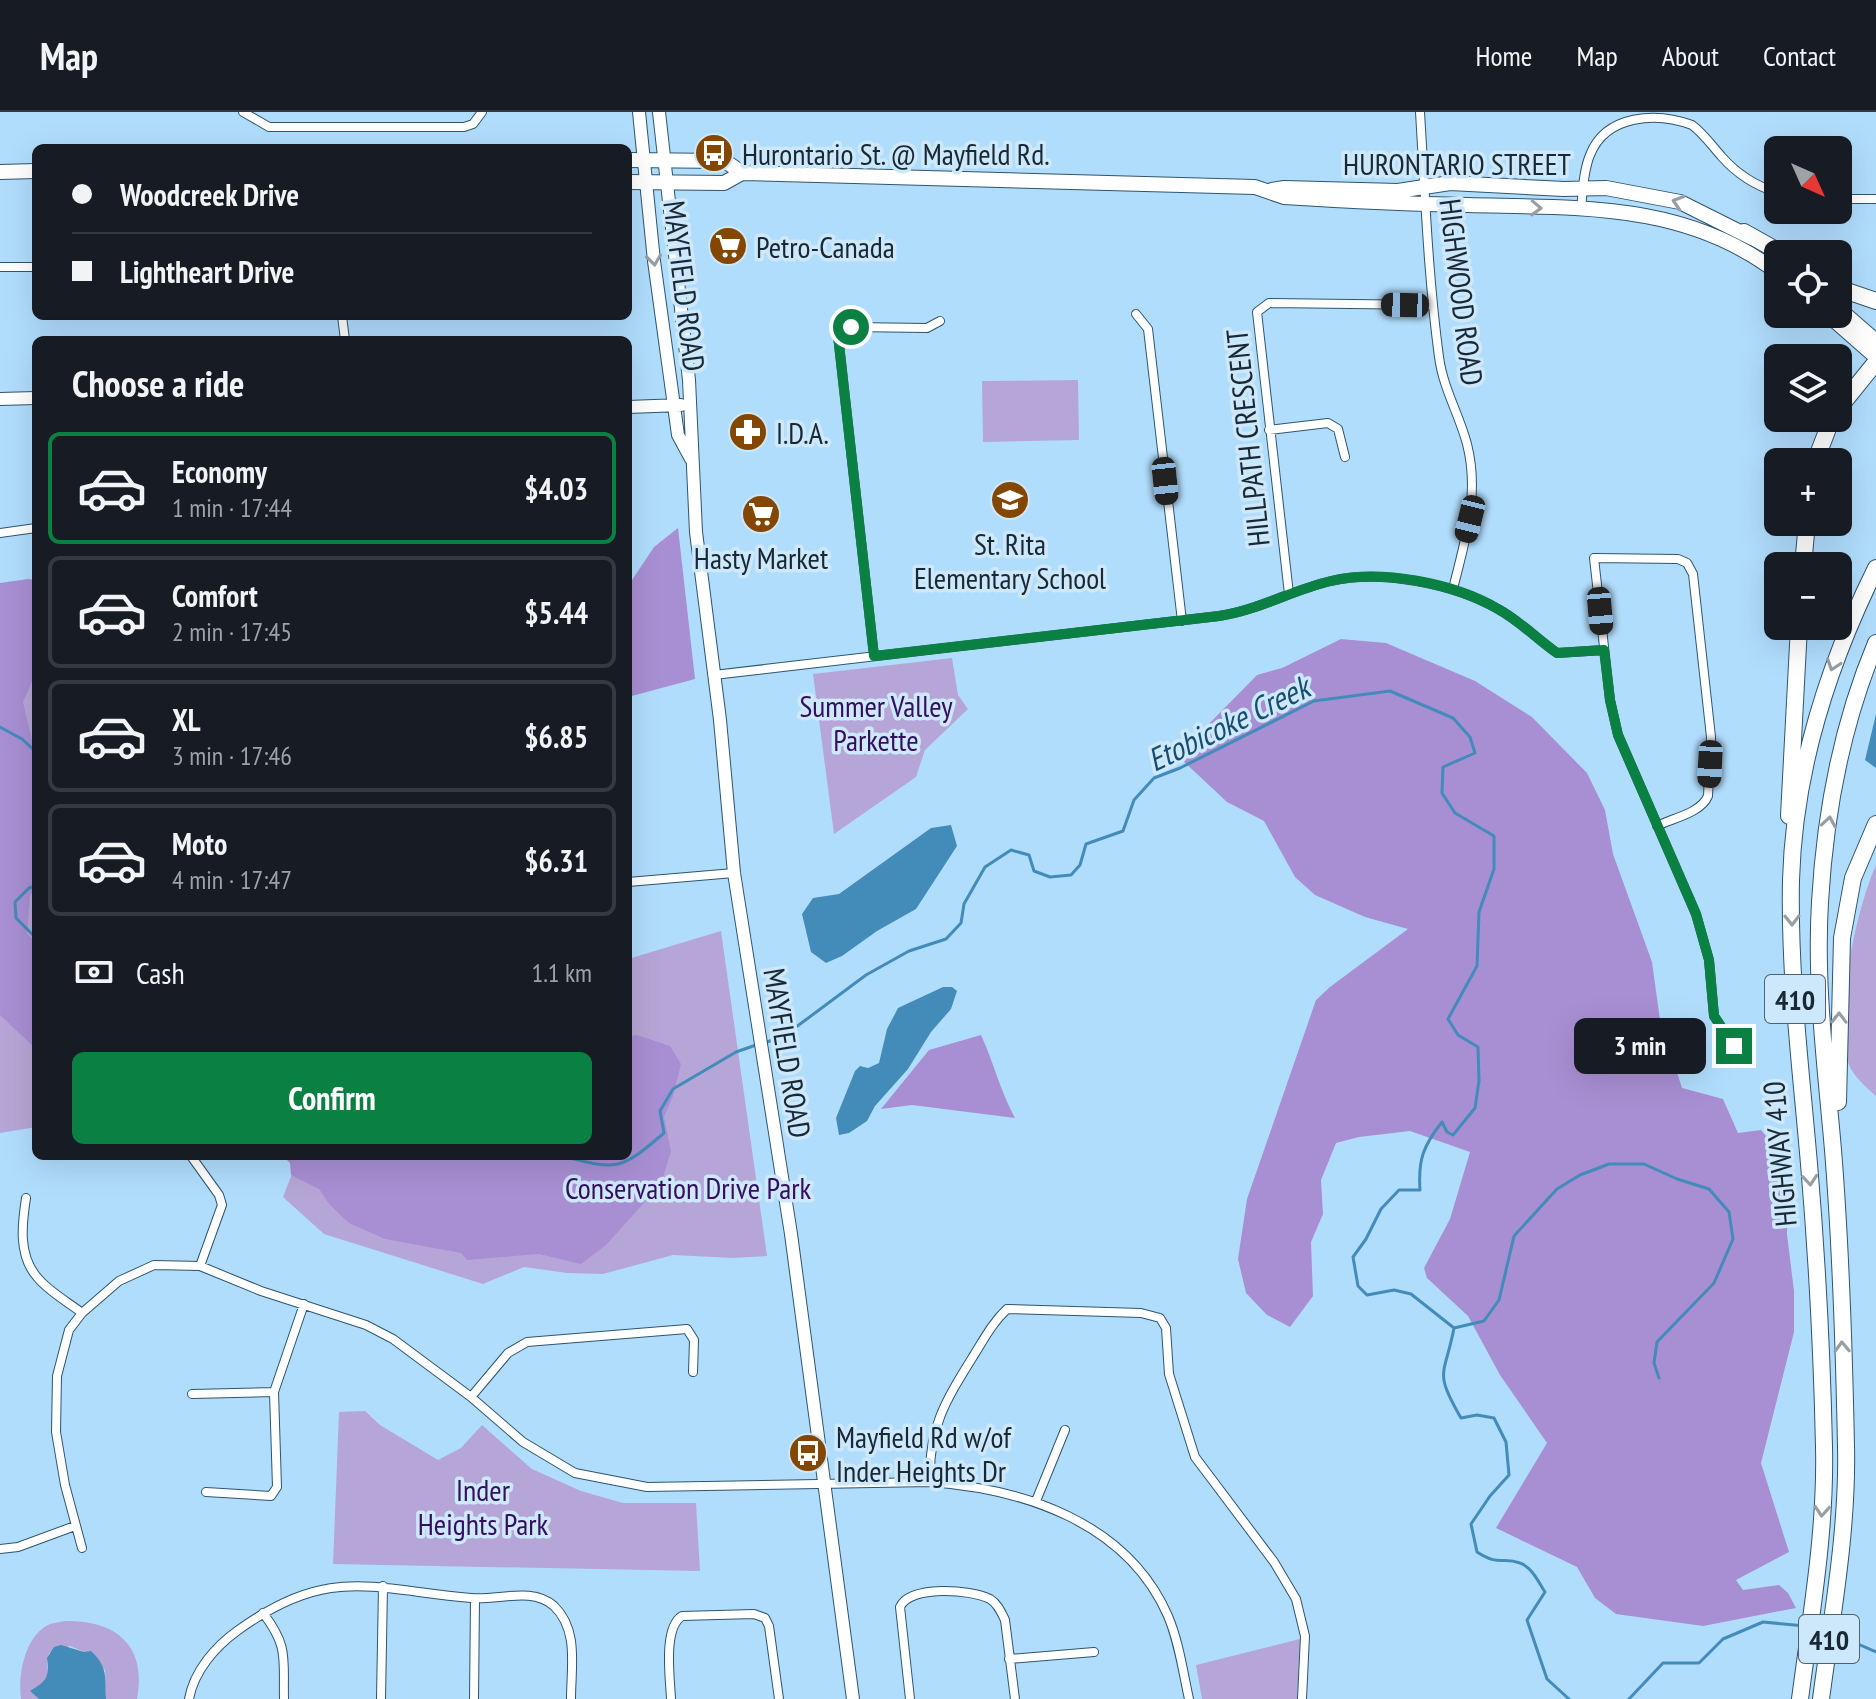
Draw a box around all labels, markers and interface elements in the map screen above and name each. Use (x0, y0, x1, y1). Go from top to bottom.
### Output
text: Map (40, 31, 98, 80)
text: Home (1476, 37, 1532, 74)
text: Map (1576, 37, 1618, 74)
text: About (1662, 37, 1719, 74)
text: Contact (1763, 37, 1836, 74)
bus stop icon: Hurontario St. @ Mayfield Rd. (693, 132, 735, 174)
place label: Hurontario St. @ Mayfield Rd. (742, 134, 1050, 173)
north arrow (1764, 136, 1852, 224)
map controls (1764, 136, 1852, 640)
street label: HURONTARIO STREET (1343, 144, 1571, 183)
text: Woodcreek Drive (120, 175, 299, 214)
one-way arrow (1671, 195, 1685, 211)
street label: HIGHWOOD ROAD (1431, 196, 1493, 388)
street label: MAYFIELD ROAD (655, 199, 715, 373)
one-way arrow (1530, 199, 1543, 216)
supermarket icon: Petro-Canada (707, 225, 749, 267)
place label: Petro-Canada (756, 227, 895, 266)
button: locate (1764, 240, 1852, 328)
text: Lightheart Drive (120, 252, 294, 291)
one-way arrow (646, 254, 663, 267)
car (1381, 293, 1429, 317)
route start (833, 309, 869, 345)
street label: HILLPATH CRESCENT (1216, 327, 1278, 549)
button: layers (1764, 344, 1852, 432)
text: Choose a ride (72, 360, 244, 407)
pharmacy icon: I.D.A. (727, 411, 769, 453)
place label: I.D.A. (776, 413, 829, 452)
button: + (1764, 448, 1852, 536)
icon: car (76, 452, 148, 524)
text: Economy (172, 452, 267, 491)
car (1151, 456, 1179, 506)
text: $4.03 (524, 469, 588, 508)
school or university icon: St. Rita Elementary School (989, 479, 1031, 521)
text: 1 min · 17:44 (172, 491, 292, 524)
supermarket icon: Hasty Market (740, 493, 782, 535)
car (1453, 493, 1487, 545)
place label: St. Rita Elementary School (914, 524, 1106, 597)
place label: Hasty Market (694, 538, 829, 577)
button: − (1764, 552, 1852, 640)
icon: car (76, 576, 148, 648)
text: Comfort (172, 576, 258, 615)
car (1586, 586, 1614, 636)
text: $5.44 (524, 593, 588, 632)
text: 2 min · 17:45 (172, 615, 292, 648)
one-way arrow (1826, 657, 1843, 671)
water label: Etobicoke Creek (1140, 664, 1319, 780)
park label: Summer Valley Parkette (800, 686, 953, 759)
icon: car (76, 700, 148, 772)
text: XL (172, 700, 201, 739)
text: $6.85 (524, 717, 588, 756)
text: 3 min · 17:46 (172, 739, 292, 772)
car (1697, 739, 1723, 789)
one-way arrow (1820, 815, 1837, 829)
icon: car (76, 824, 148, 896)
text: Moto (172, 824, 227, 863)
text: $6.31 (524, 841, 588, 880)
text: 4 min · 17:47 (172, 863, 292, 896)
one-way arrow (1784, 914, 1801, 927)
icon: cash (72, 950, 116, 994)
text: Cash (136, 953, 185, 992)
text: 1.1 km (531, 956, 592, 989)
street label: MAYFIELD ROAD (755, 965, 821, 1141)
road number: 410 (1765, 975, 1825, 1023)
one-way arrow (1830, 1011, 1848, 1024)
callout: 3 min (1574, 1018, 1706, 1074)
route end (1716, 1028, 1752, 1064)
text: 3 min (1614, 1029, 1666, 1062)
button: Confirm (72, 1052, 592, 1144)
street label: HIGHWAY 410 (1753, 1080, 1805, 1228)
park label: Conservation Drive Park (565, 1168, 811, 1207)
one-way arrow (1801, 1174, 1818, 1187)
one-way arrow (1834, 1341, 1851, 1354)
place label: Mayfield Rd w/of Inder Heights Dr (836, 1417, 1012, 1490)
bus stop icon: Mayfield Rd w/of Inder Heights Dr (787, 1432, 829, 1474)
park label: Inder Heights Park (418, 1470, 549, 1543)
one-way arrow (1814, 1505, 1831, 1518)
road number: 410 (1799, 1615, 1859, 1663)

